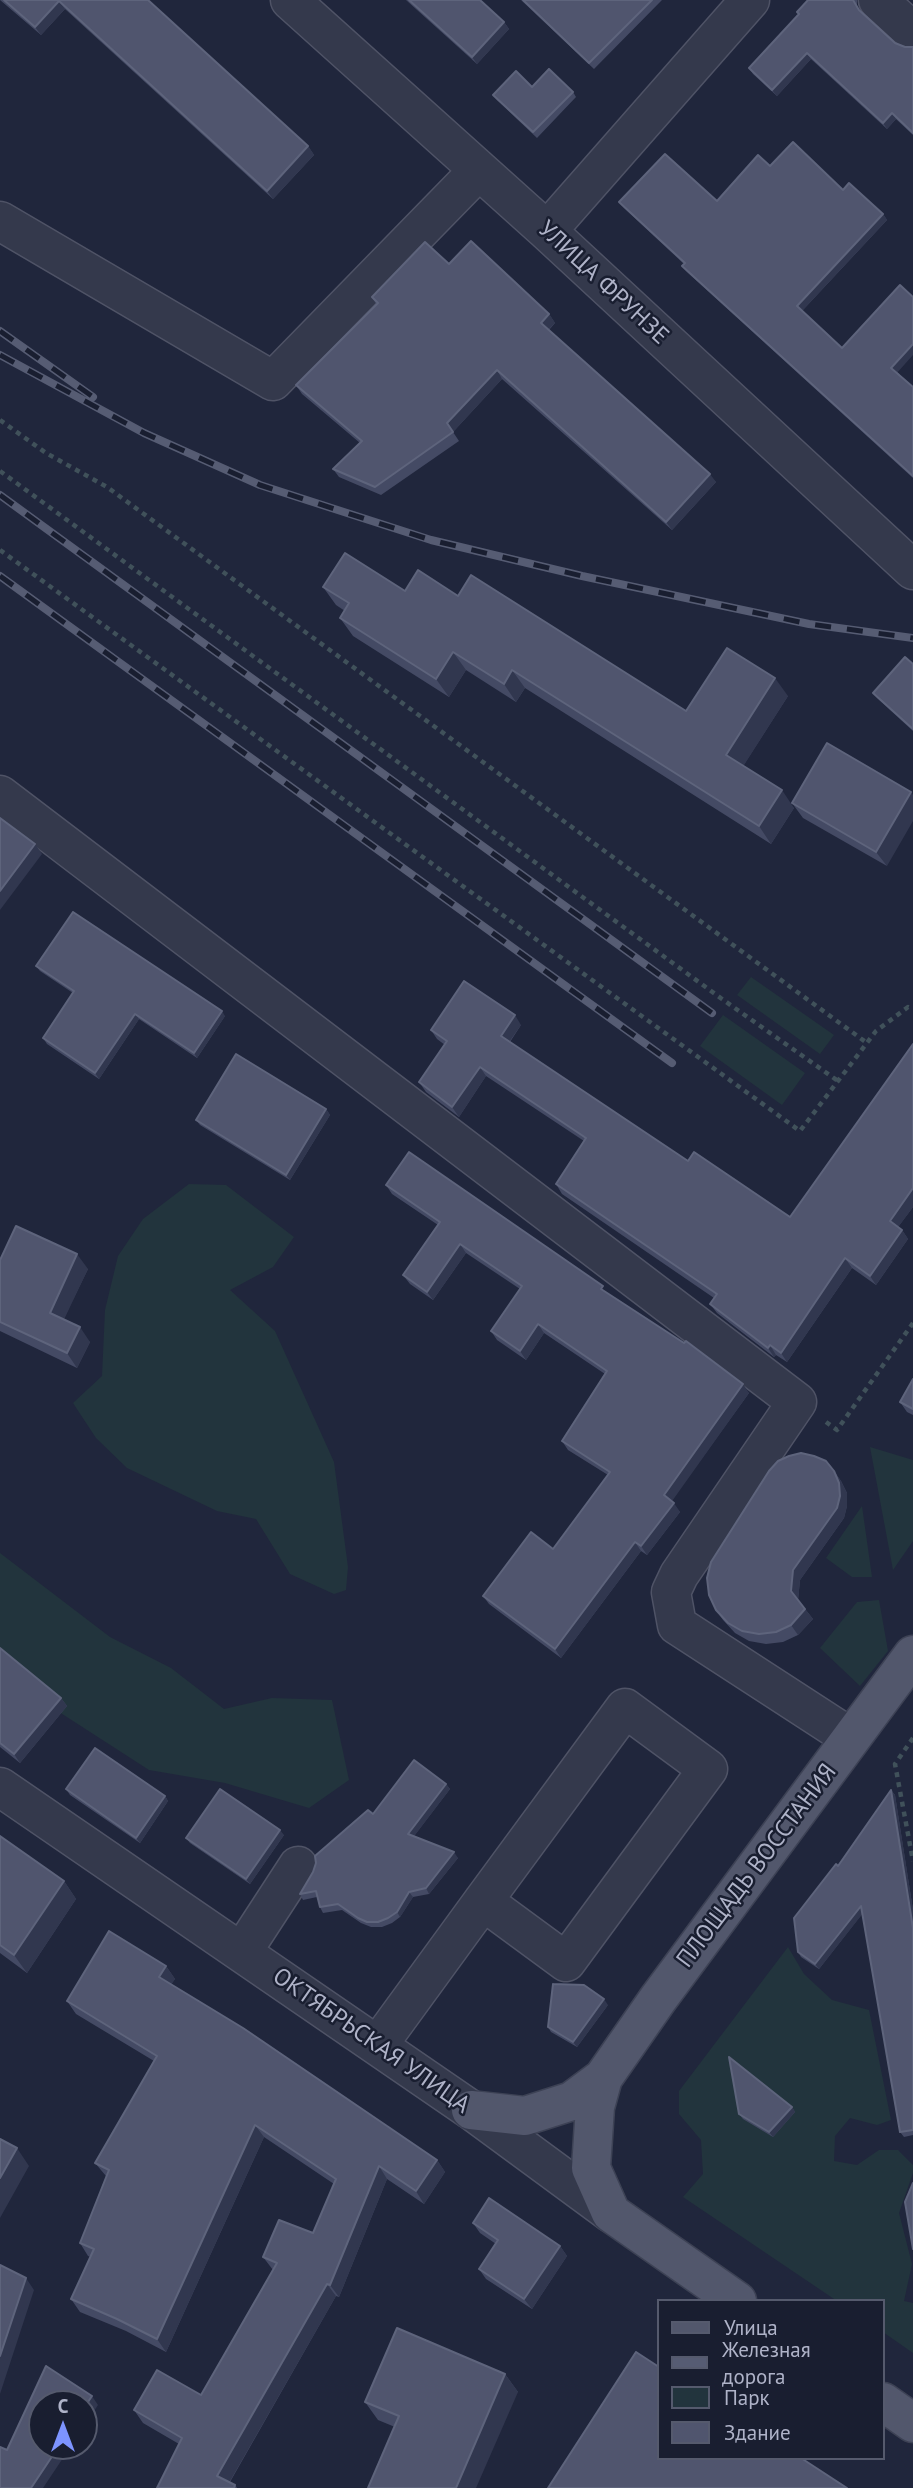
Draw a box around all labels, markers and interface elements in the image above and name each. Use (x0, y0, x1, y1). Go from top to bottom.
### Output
street label: УЛИЦА ФРУНЗЕ (532, 215, 674, 351)
street label: ПЛОЩАДЬ ВОССТАНИЯ (671, 1758, 843, 1974)
street label: ОКТЯБРЬСКАЯ УЛИЦА (267, 1962, 475, 2120)
legend (657, 2299, 885, 2460)
text: Улица (724, 2314, 778, 2341)
text: Железная дорога (722, 2336, 811, 2390)
text: Парк (724, 2384, 770, 2411)
north arrow (28, 2390, 98, 2460)
text: С (58, 2394, 68, 2418)
text: Здание (724, 2419, 791, 2446)

